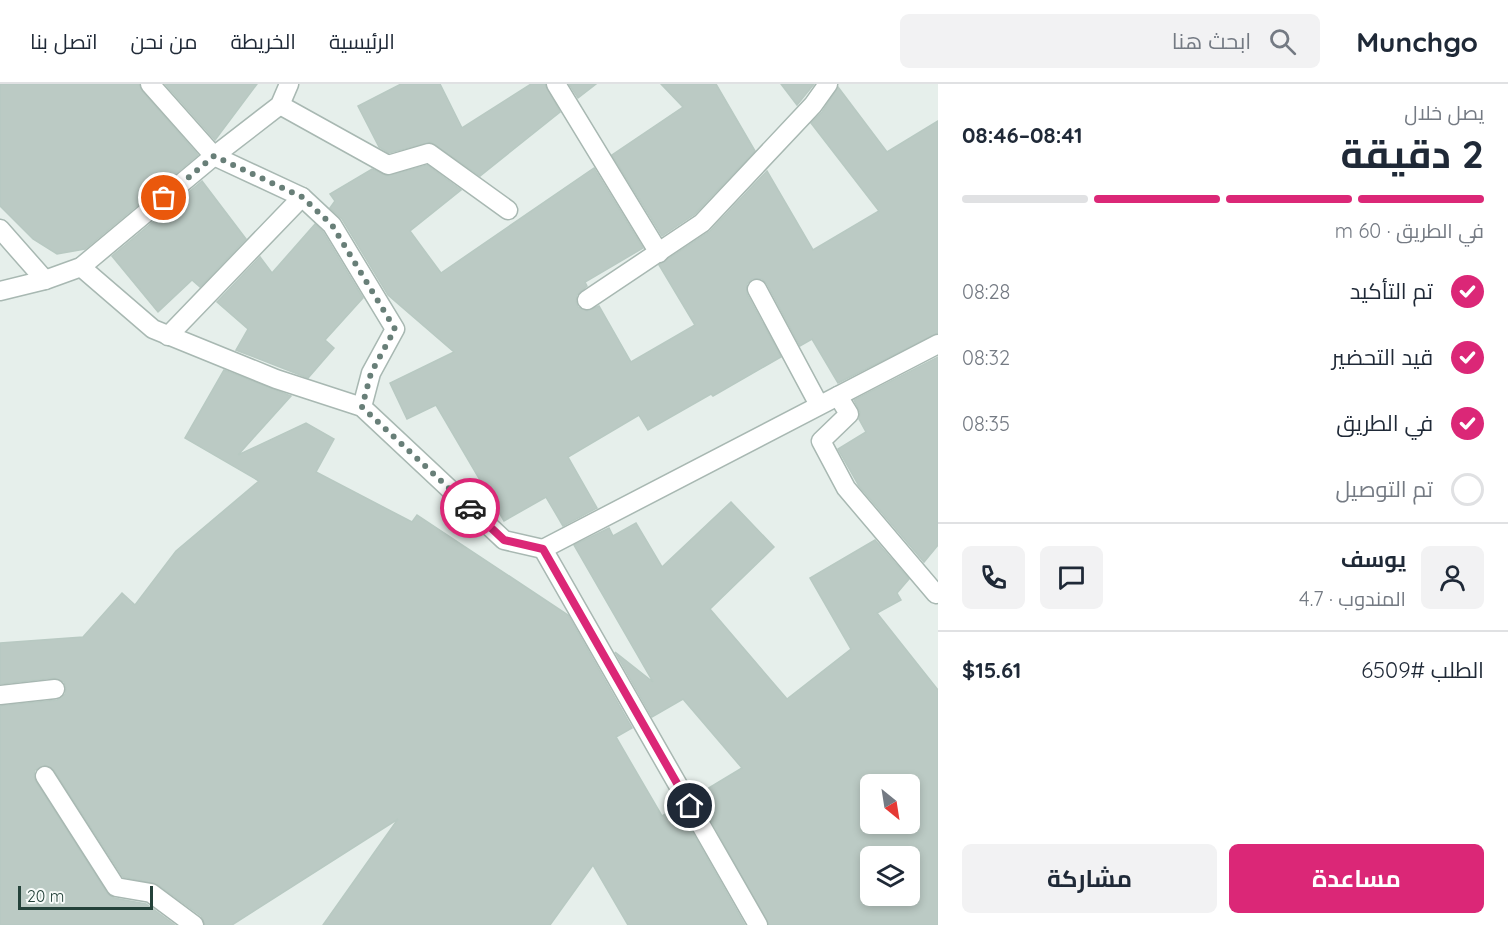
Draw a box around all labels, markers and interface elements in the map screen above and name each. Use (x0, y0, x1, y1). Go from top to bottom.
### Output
search box (900, 14, 1320, 68)
text: Munchgo (1356, 24, 1478, 59)
icon: search (1266, 25, 1299, 58)
text: ابحث هنا (1172, 27, 1251, 55)
text: اتصل بنا (30, 28, 98, 54)
text: من نحن (131, 28, 197, 54)
text: الخريطة (230, 28, 296, 54)
text: الرئيسية (329, 28, 395, 54)
text: يصل خلال (1404, 100, 1484, 125)
text: 08:41–08:46 (962, 121, 1082, 149)
text: 2 دقيقة (1341, 129, 1484, 178)
pin (138, 172, 189, 223)
icon: bag (147, 181, 180, 214)
text: في الطريق · 60 m (1335, 218, 1484, 243)
icon: check (1451, 275, 1484, 308)
text: تم التأكيد (1350, 277, 1433, 305)
text: 08:28 (962, 279, 1010, 304)
icon: check (1451, 341, 1484, 374)
text: قيد التحضير (1332, 343, 1433, 371)
text: 08:32 (962, 345, 1010, 370)
icon: check (1451, 407, 1484, 440)
text: في الطريق (1336, 409, 1433, 437)
text: 08:35 (962, 411, 1010, 436)
text: تم التوصيل (1336, 475, 1433, 503)
courier (440, 478, 500, 538)
icon: car (454, 492, 487, 525)
text: يوسف (1341, 545, 1406, 573)
button: phone (962, 546, 1025, 609)
button: chat (1040, 546, 1103, 609)
button: person (1421, 546, 1484, 609)
text: المندوب · 4.7 (1299, 586, 1406, 611)
text: $15.61 (962, 656, 1021, 684)
text: الطلب #6509 (1361, 656, 1484, 684)
north arrow (860, 774, 920, 834)
map controls (860, 774, 920, 906)
pin (664, 780, 715, 831)
icon: home (673, 789, 706, 822)
button: مشاركة (962, 844, 1217, 913)
button: مساعدة (1229, 844, 1484, 913)
button: layers (860, 846, 920, 906)
scale bar (18, 883, 153, 910)
text: 20 m (27, 886, 64, 906)

